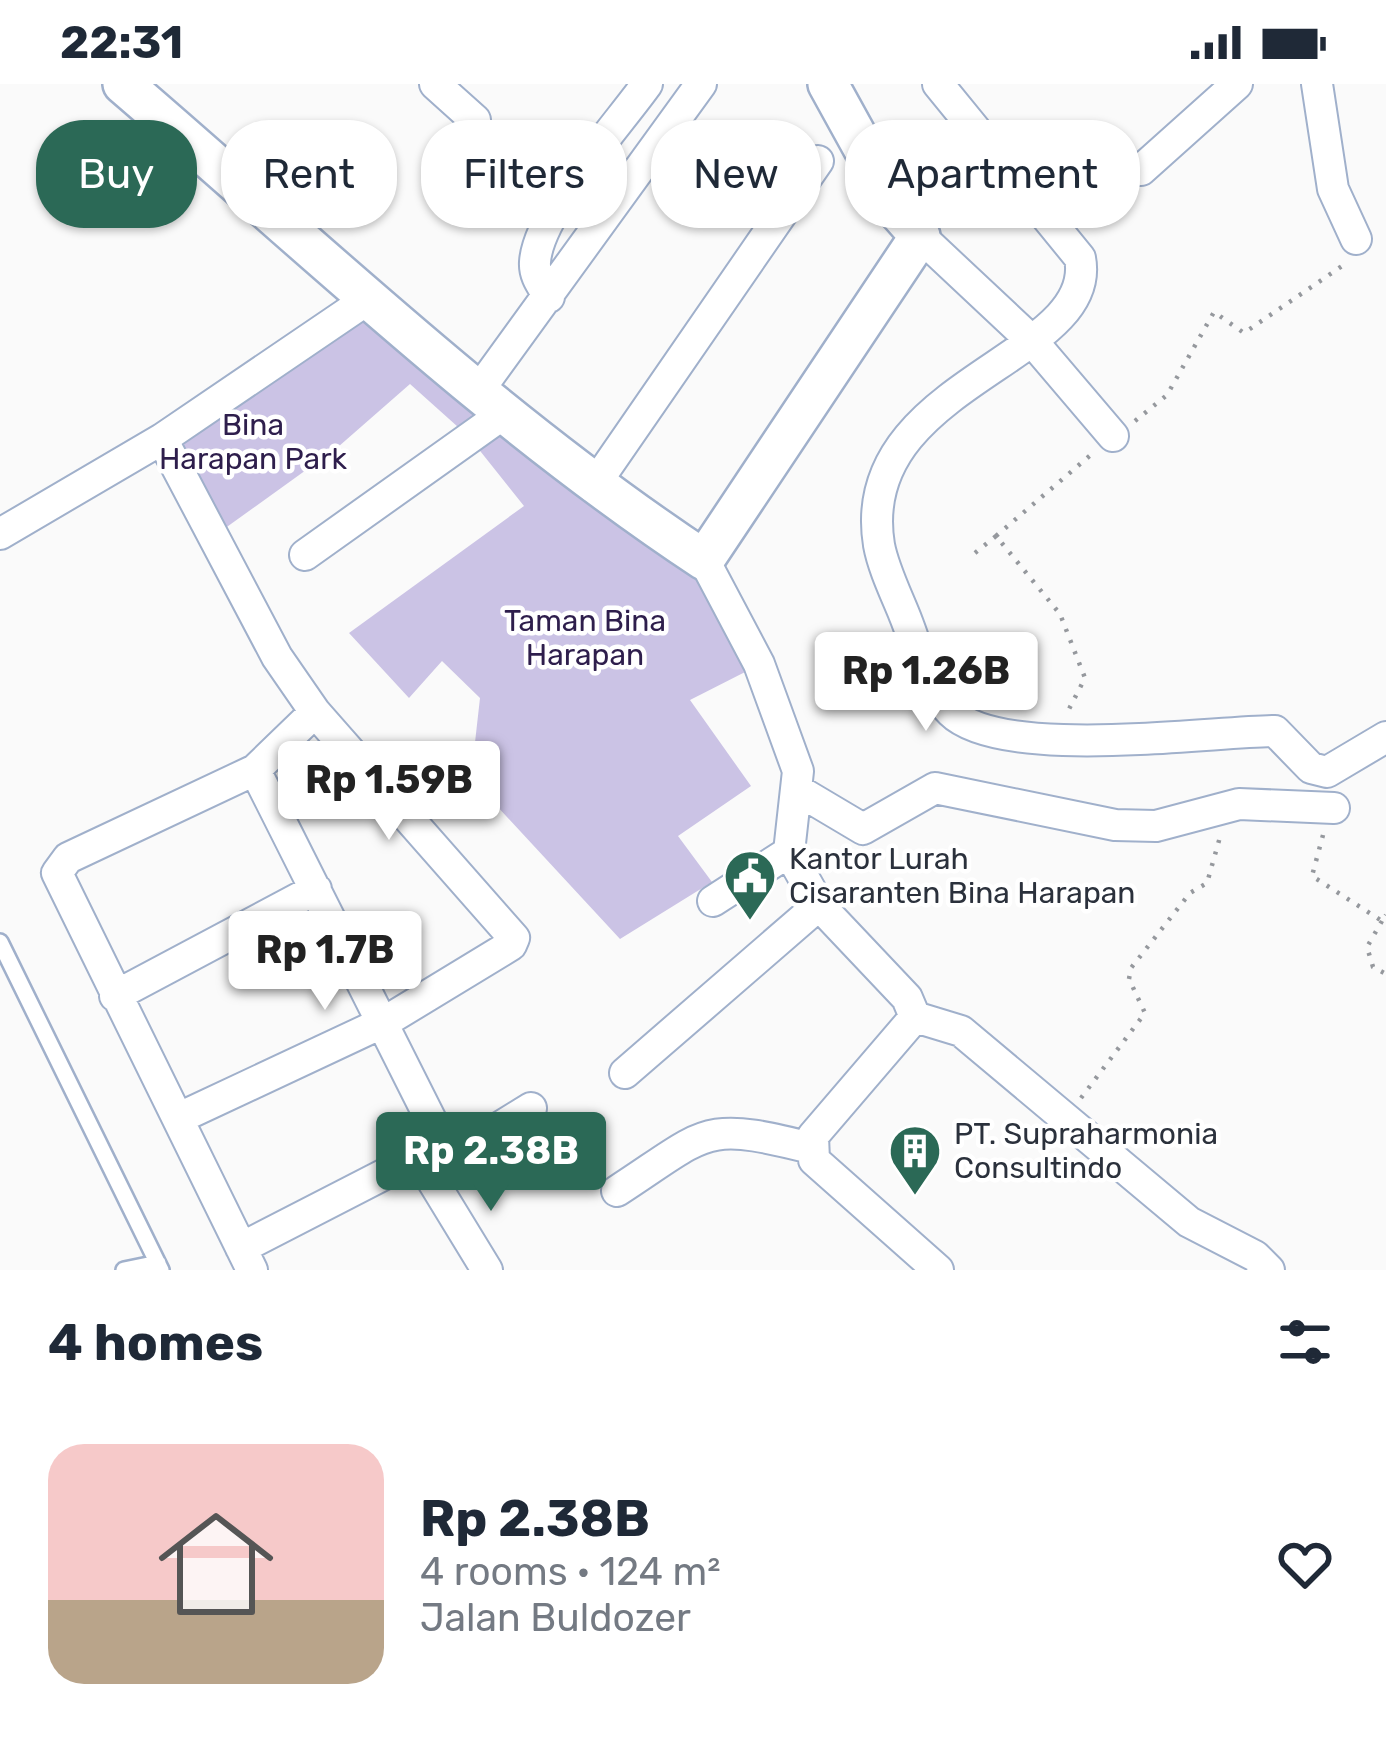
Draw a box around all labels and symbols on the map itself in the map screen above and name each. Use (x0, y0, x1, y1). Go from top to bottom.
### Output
park label: Bina Harapan Park (159, 407, 348, 477)
park label: Taman Bina Harapan (504, 603, 666, 673)
pin: Rp 1.26B (802, 632, 1050, 734)
pin: Rp 1.59B (265, 741, 513, 843)
place label: Kantor Lurah Cisaranten Bina Harapan (789, 841, 1136, 911)
public building icon: Kantor Lurah Cisaranten Bina Harapan (722, 848, 778, 922)
pin: Rp 1.7B (214, 911, 436, 1013)
pin: Rp 2.38B (367, 1112, 615, 1214)
place label: PT. Supraharmonia Consultindo (954, 1116, 1218, 1186)
building icon: PT. Supraharmonia Consultindo (887, 1123, 943, 1197)

